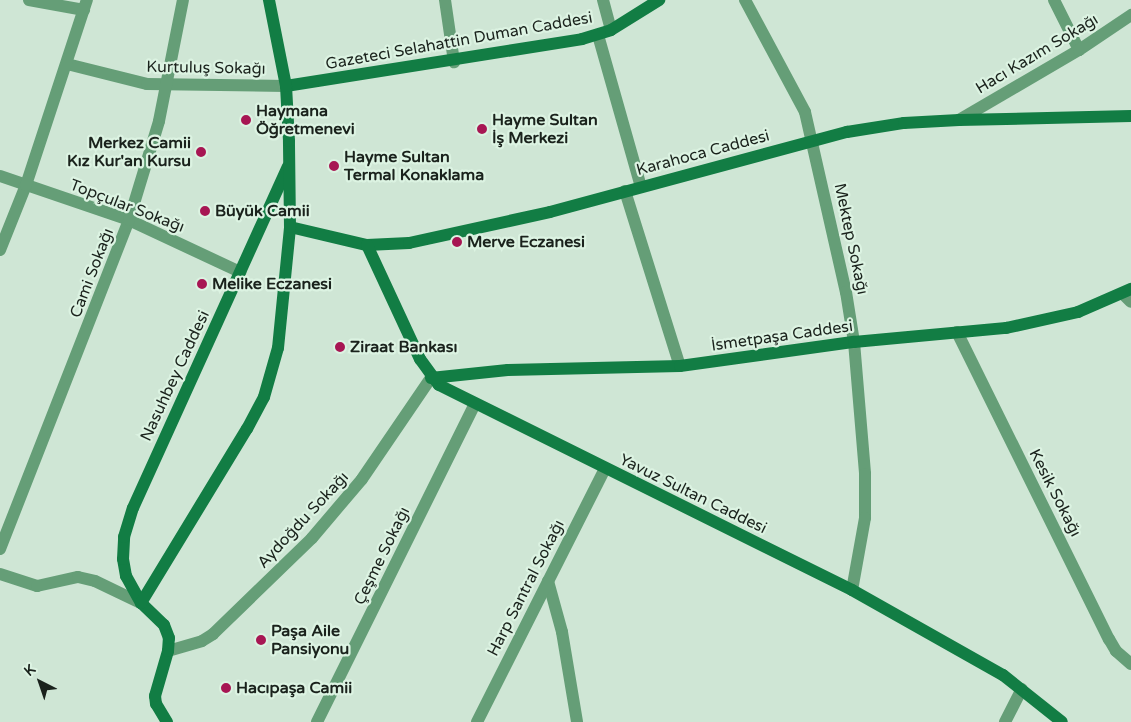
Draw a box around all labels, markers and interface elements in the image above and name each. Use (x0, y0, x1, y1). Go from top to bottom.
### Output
street label: Gazeteci Selahattin Duman Caddesi (324, 8, 594, 74)
street label: Hacı Kazım Sokağı (972, 10, 1102, 98)
street label: Kurtuluş Sokağı (146, 57, 266, 79)
place label: Haymana Öğretmenevi (256, 101, 355, 139)
place label: Hayme Sultan İş Merkezi (492, 110, 598, 148)
marker: Haymana Öğretmenevi (240, 114, 252, 126)
marker: Hayme Sultan İş Merkezi (476, 123, 488, 135)
street label: Karahoca Caddesi (634, 126, 772, 180)
place label: Merkez Camii Kız Kur'an Kursu (67, 133, 191, 171)
marker: Merkez Camii Kız Kur'an Kursu (195, 146, 207, 158)
place label: Hayme Sultan Termal Konaklama (344, 147, 484, 185)
marker: Hayme Sultan Termal Konaklama (328, 160, 340, 172)
street label: Topçular Sokağı (67, 175, 187, 237)
street label: Mektep Sokağı (830, 181, 872, 297)
place label: Büyük Camii (215, 201, 310, 221)
marker: Büyük Camii (199, 205, 211, 217)
street label: Cami Sokağı (66, 226, 118, 320)
place label: Merve Eczanesi (467, 232, 585, 252)
marker: Merve Eczanesi (451, 236, 463, 248)
place label: Melike Eczanesi (212, 274, 332, 294)
marker: Melike Eczanesi (196, 278, 208, 290)
street label: Nasuhbey Caddesi (136, 308, 214, 444)
street label: İsmetpaşa Caddesi (710, 317, 854, 355)
place label: Ziraat Bankası (350, 337, 457, 357)
marker: Ziraat Bankası (334, 341, 346, 353)
street label: Kesik Sokağı (1025, 446, 1085, 540)
street label: Yavuz Sultan Caddesi (616, 450, 770, 538)
street label: Aydoğdu Sokağı (253, 468, 353, 572)
street label: Çeşme Sokağı (350, 504, 414, 608)
street label: Harp Santral Sokağı (483, 517, 569, 659)
place label: Paşa Aile Pansiyonu (271, 621, 349, 659)
marker: Paşa Aile Pansiyonu (255, 634, 267, 646)
north arrow (15, 657, 65, 707)
text: K (21, 661, 39, 680)
place label: Hacıpaşa Camii (236, 678, 352, 698)
marker: Hacıpaşa Camii (220, 682, 232, 694)

